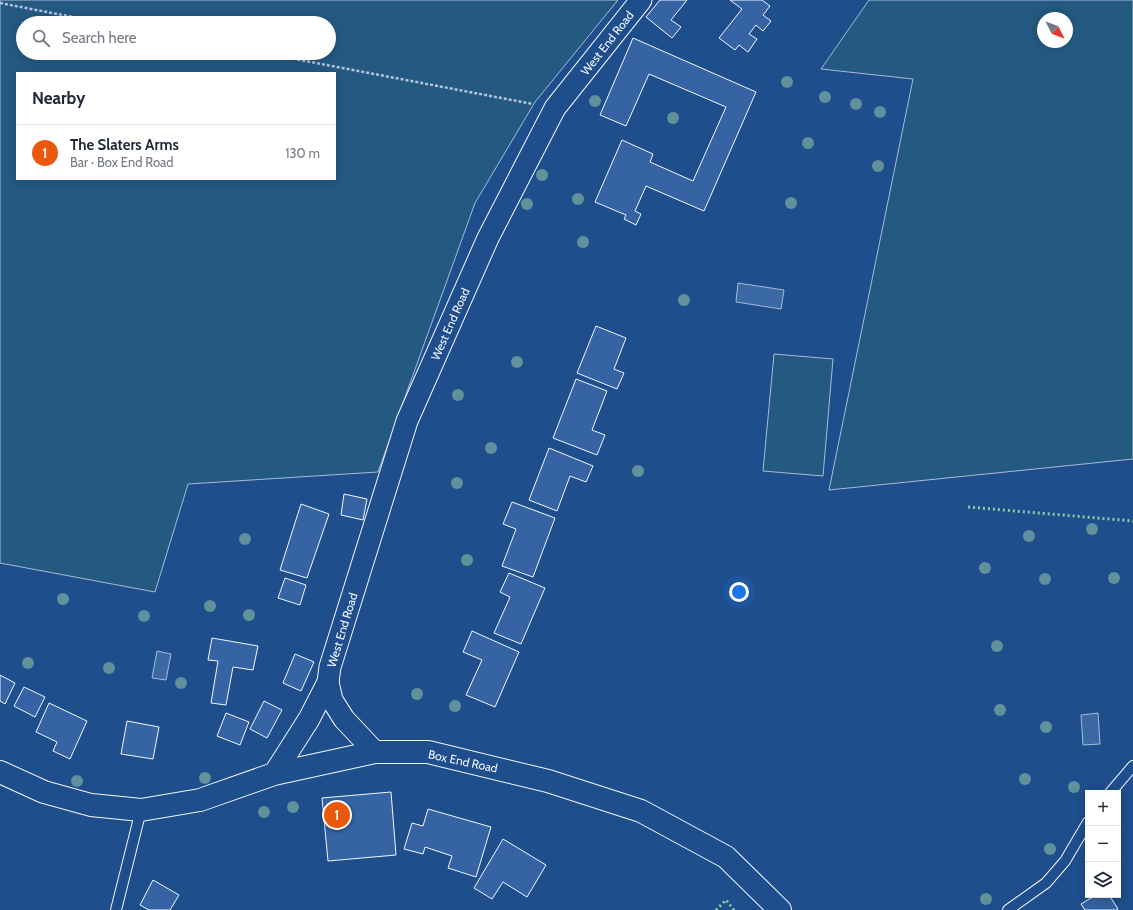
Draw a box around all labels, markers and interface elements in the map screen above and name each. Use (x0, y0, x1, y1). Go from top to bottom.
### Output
street label: West End Road (577, 8, 637, 78)
north arrow (1037, 12, 1073, 48)
search box (16, 16, 336, 60)
icon: search (30, 27, 52, 49)
text: Search here (62, 29, 137, 47)
text: Nearby (32, 88, 85, 108)
text: The Slaters Arms (70, 136, 179, 154)
text: 1 (43, 145, 47, 161)
text: 130 m (285, 145, 320, 161)
text: Bar · Box End Road (70, 154, 174, 170)
street label: West End Road (427, 286, 473, 362)
your location (729, 582, 749, 602)
street label: West End Road (324, 591, 360, 669)
street label: Box End Road (427, 746, 499, 776)
map controls (1085, 790, 1121, 898)
button: + (1085, 790, 1121, 826)
pin: 1 (324, 800, 350, 830)
button: − (1085, 826, 1121, 862)
button: layers (1085, 862, 1121, 898)

